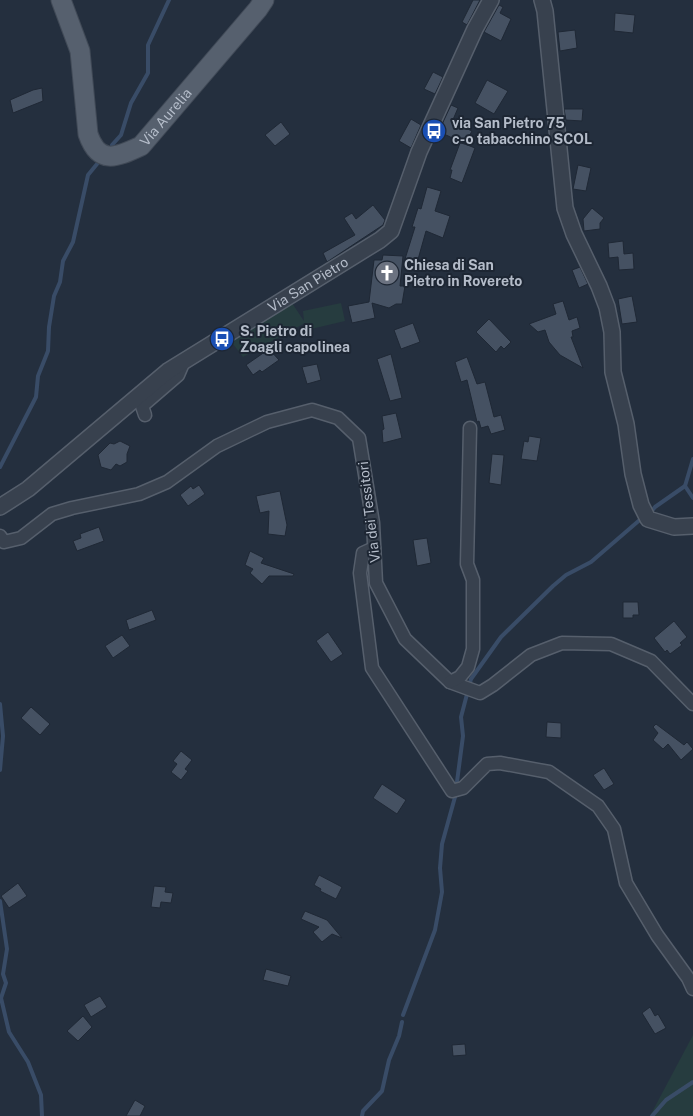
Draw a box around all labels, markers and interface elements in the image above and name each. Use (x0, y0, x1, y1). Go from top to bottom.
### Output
street label: Via Aurelia (137, 85, 195, 149)
place label: via San Pietro 75 c-o tabacchino SCOL (452, 115, 592, 147)
bus stop icon: via San Pietro 75 c-o tabacchino SCOL (421, 118, 447, 144)
street label: Via San Pietro (265, 254, 351, 315)
place label: Chiesa di San Pietro in Rovereto (404, 257, 522, 289)
church icon: Chiesa di San Pietro in Rovereto (374, 260, 400, 286)
place label: S. Pietro di Zoagli capolinea (240, 323, 350, 355)
bus stop icon: S. Pietro di Zoagli capolinea (209, 326, 235, 352)
street label: Via dei Tessitori (355, 460, 383, 564)

